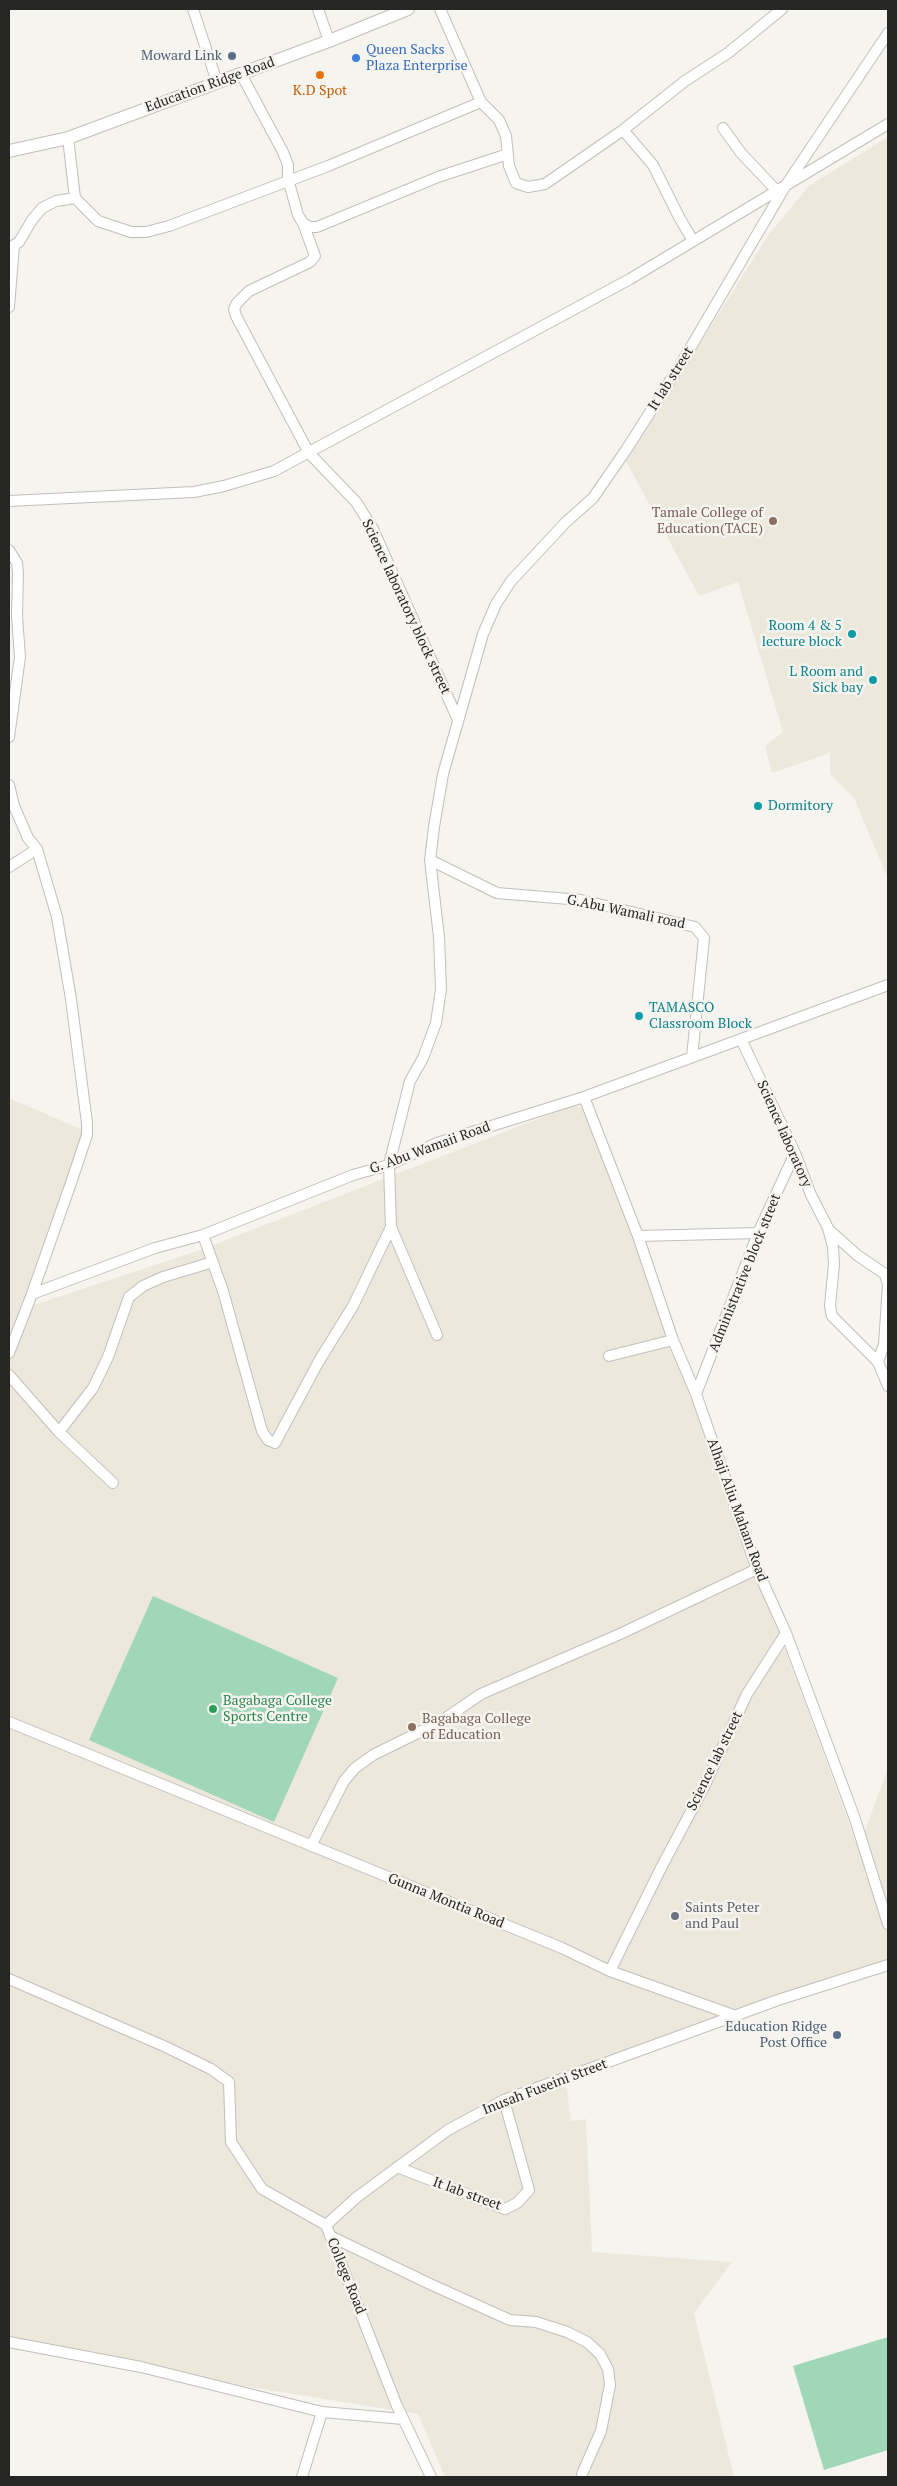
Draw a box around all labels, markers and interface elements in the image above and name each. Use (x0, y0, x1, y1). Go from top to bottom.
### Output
place label: Queen Sacks Plaza Enterprise (366, 42, 468, 74)
place label: Moward Link (141, 48, 222, 64)
marker: Moward Link (226, 50, 238, 62)
marker: Queen Sacks Plaza Enterprise (350, 52, 362, 64)
street label: Education Ridge Road (143, 54, 277, 116)
marker: K.D Spot (314, 69, 326, 81)
place label: K.D Spot (293, 83, 347, 99)
street label: It lab street (645, 344, 697, 414)
place label: Tamale College of Education(TACE) (652, 505, 763, 538)
marker: Tamale College of Education(TACE) (767, 515, 779, 527)
street label: Science laboratory block street (358, 517, 454, 697)
place label: Room 4 & 5 lecture block (762, 618, 842, 650)
marker: Room 4 & 5 lecture block (846, 628, 858, 640)
place label: L Room and Sick bay (789, 664, 863, 696)
marker: L Room and Sick bay (867, 674, 879, 686)
place label: Dormitory (768, 798, 833, 814)
marker: Dormitory (752, 800, 764, 812)
street label: G.Abu Wamali road (565, 891, 687, 933)
place label: TAMASCO Classroom Block (649, 1000, 752, 1032)
marker: TAMASCO Classroom Block (633, 1010, 645, 1022)
street label: Science laboratory (753, 1078, 815, 1190)
street label: G. Abu Wamaii Road (367, 1118, 493, 1178)
street label: Administrative block street (706, 1191, 784, 1355)
street label: Alhaji Aliu Maham Road (703, 1436, 771, 1584)
place label: Bagabaga College Sports Centre (223, 1693, 332, 1725)
marker: Bagabaga College Sports Centre (207, 1703, 219, 1715)
street label: Science lab street (684, 1709, 746, 1813)
place label: Bagabaga College of Education (422, 1711, 531, 1744)
marker: Bagabaga College of Education (406, 1721, 418, 1733)
street label: Gunna Montia Road (385, 1870, 507, 1932)
place label: Saints Peter and Paul (685, 1900, 759, 1932)
marker: Saints Peter and Paul (669, 1910, 681, 1922)
place label: Education Ridge Post Office (725, 2019, 827, 2052)
marker: Education Ridge Post Office (831, 2029, 843, 2041)
street label: Inusah Fuseini Street (480, 2055, 610, 2119)
street label: It lab street (430, 2174, 504, 2214)
street label: College Road (323, 2235, 369, 2317)

